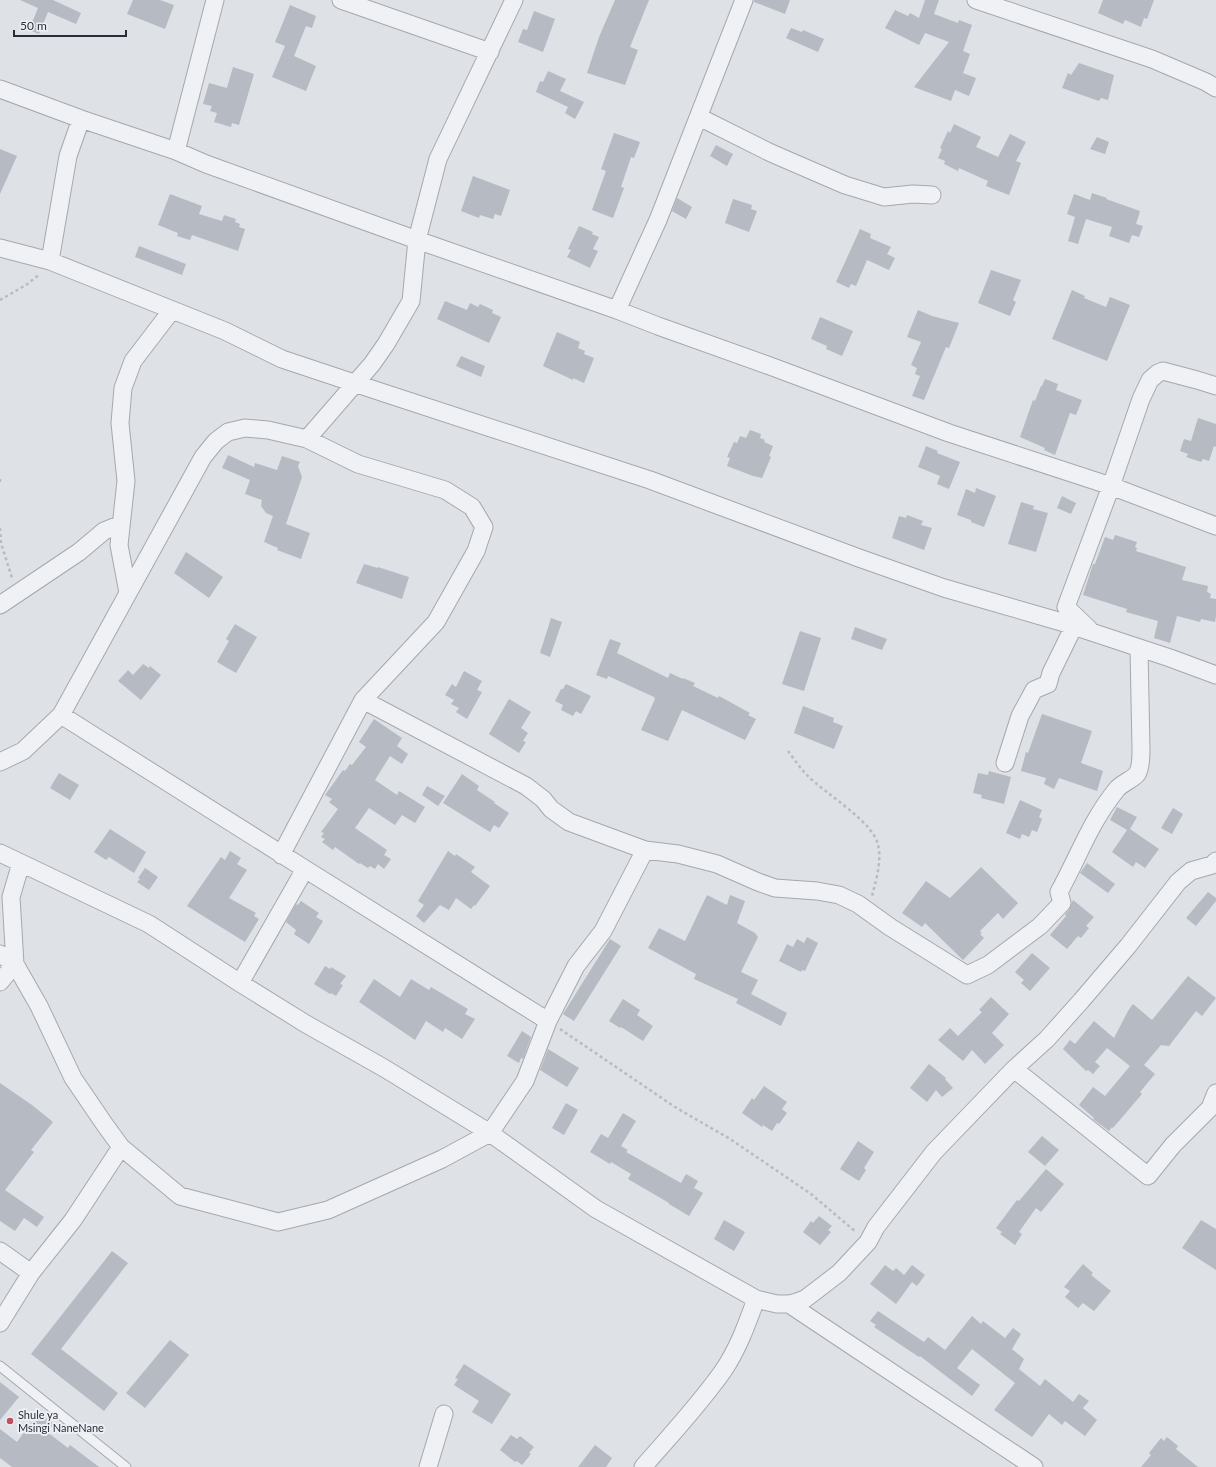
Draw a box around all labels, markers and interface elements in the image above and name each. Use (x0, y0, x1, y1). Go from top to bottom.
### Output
scale bar (14, 12, 126, 38)
text: 50 m (20, 18, 47, 33)
place label: Shule ya Msingi NaneNane (18, 1408, 104, 1434)
marker: Shule ya Msingi NaneNane (5, 1416, 15, 1426)

